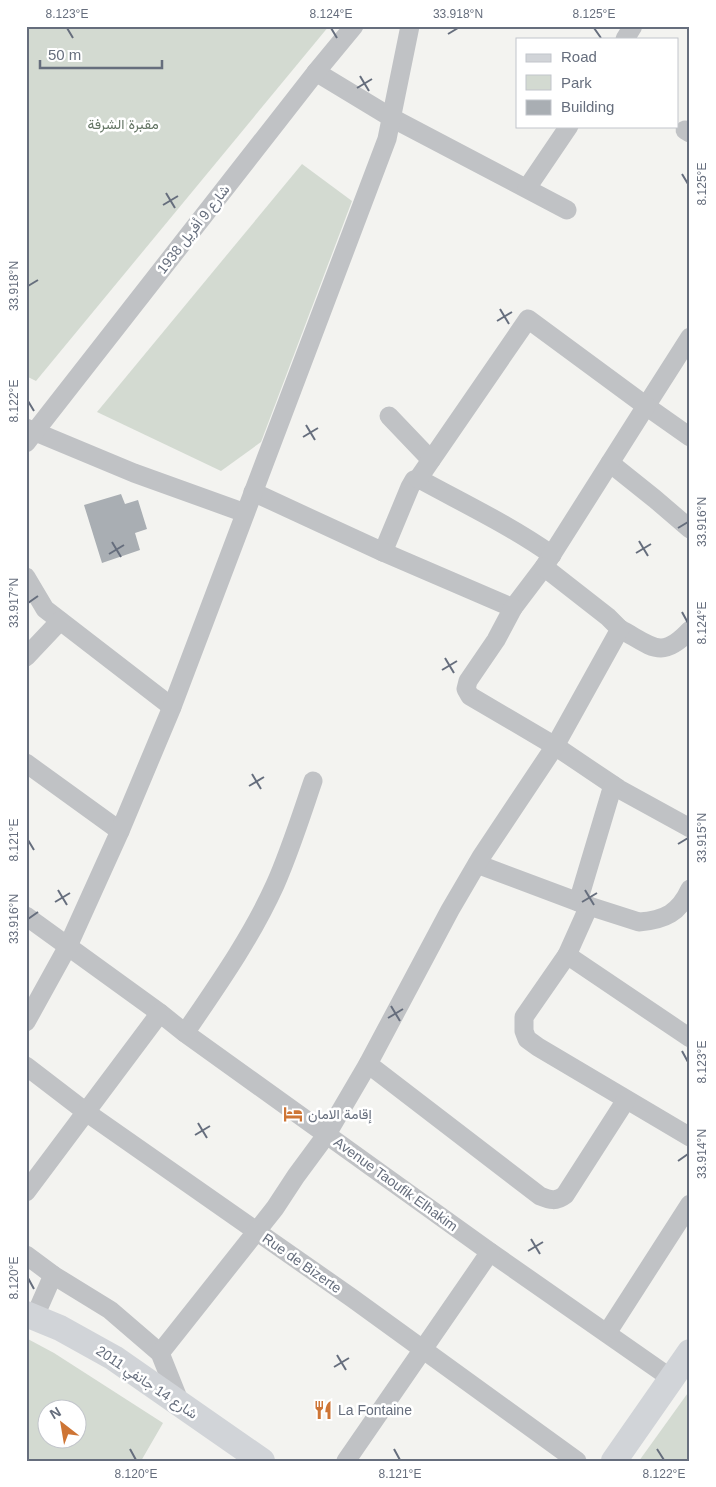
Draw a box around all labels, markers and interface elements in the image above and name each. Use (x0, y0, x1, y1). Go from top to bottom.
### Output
text: 8.123°E (46, 7, 88, 21)
text: 8.124°E (310, 7, 352, 21)
text: 33.918°N (433, 7, 483, 21)
text: 8.125°E (573, 7, 615, 21)
scale bar (40, 38, 162, 70)
legend (516, 38, 678, 128)
text: 50 m (48, 46, 81, 63)
text: Road (561, 48, 597, 65)
text: Park (561, 74, 592, 91)
text: Building (561, 98, 614, 115)
park label: مقبرة الشرفة (87, 116, 159, 133)
text: 8.125°E (695, 163, 709, 205)
street label: شارع 9 أفريل 1938 (153, 181, 235, 278)
text: 33.918°N (7, 261, 21, 311)
text: 8.122°E (7, 380, 21, 422)
text: 33.916°N (695, 497, 709, 547)
text: 33.917°N (7, 578, 21, 628)
text: 8.124°E (695, 602, 709, 644)
text: 33.915°N (695, 813, 709, 863)
text: 8.121°E (7, 819, 21, 861)
text: 33.916°N (7, 894, 21, 944)
text: 8.123°E (695, 1041, 709, 1083)
hotel icon: إقامة الامان (282, 1103, 304, 1125)
place label: إقامة الامان (308, 1106, 372, 1124)
text: 33.914°N (695, 1129, 709, 1179)
street label: Avenue Taoufik Elhakim (331, 1134, 461, 1234)
street label: Rue de Bizerte (259, 1230, 345, 1296)
text: 8.120°E (7, 1257, 21, 1299)
street label: شارع 14 جانفي 2011 (91, 1342, 201, 1425)
restaurant icon: La Fontaine (312, 1399, 334, 1421)
north arrow (38, 1400, 88, 1450)
place label: La Fontaine (338, 1402, 412, 1418)
text: N (47, 1403, 64, 1422)
text: 8.120°E (115, 1467, 157, 1481)
text: 8.121°E (379, 1467, 421, 1481)
text: 8.122°E (643, 1467, 685, 1481)

